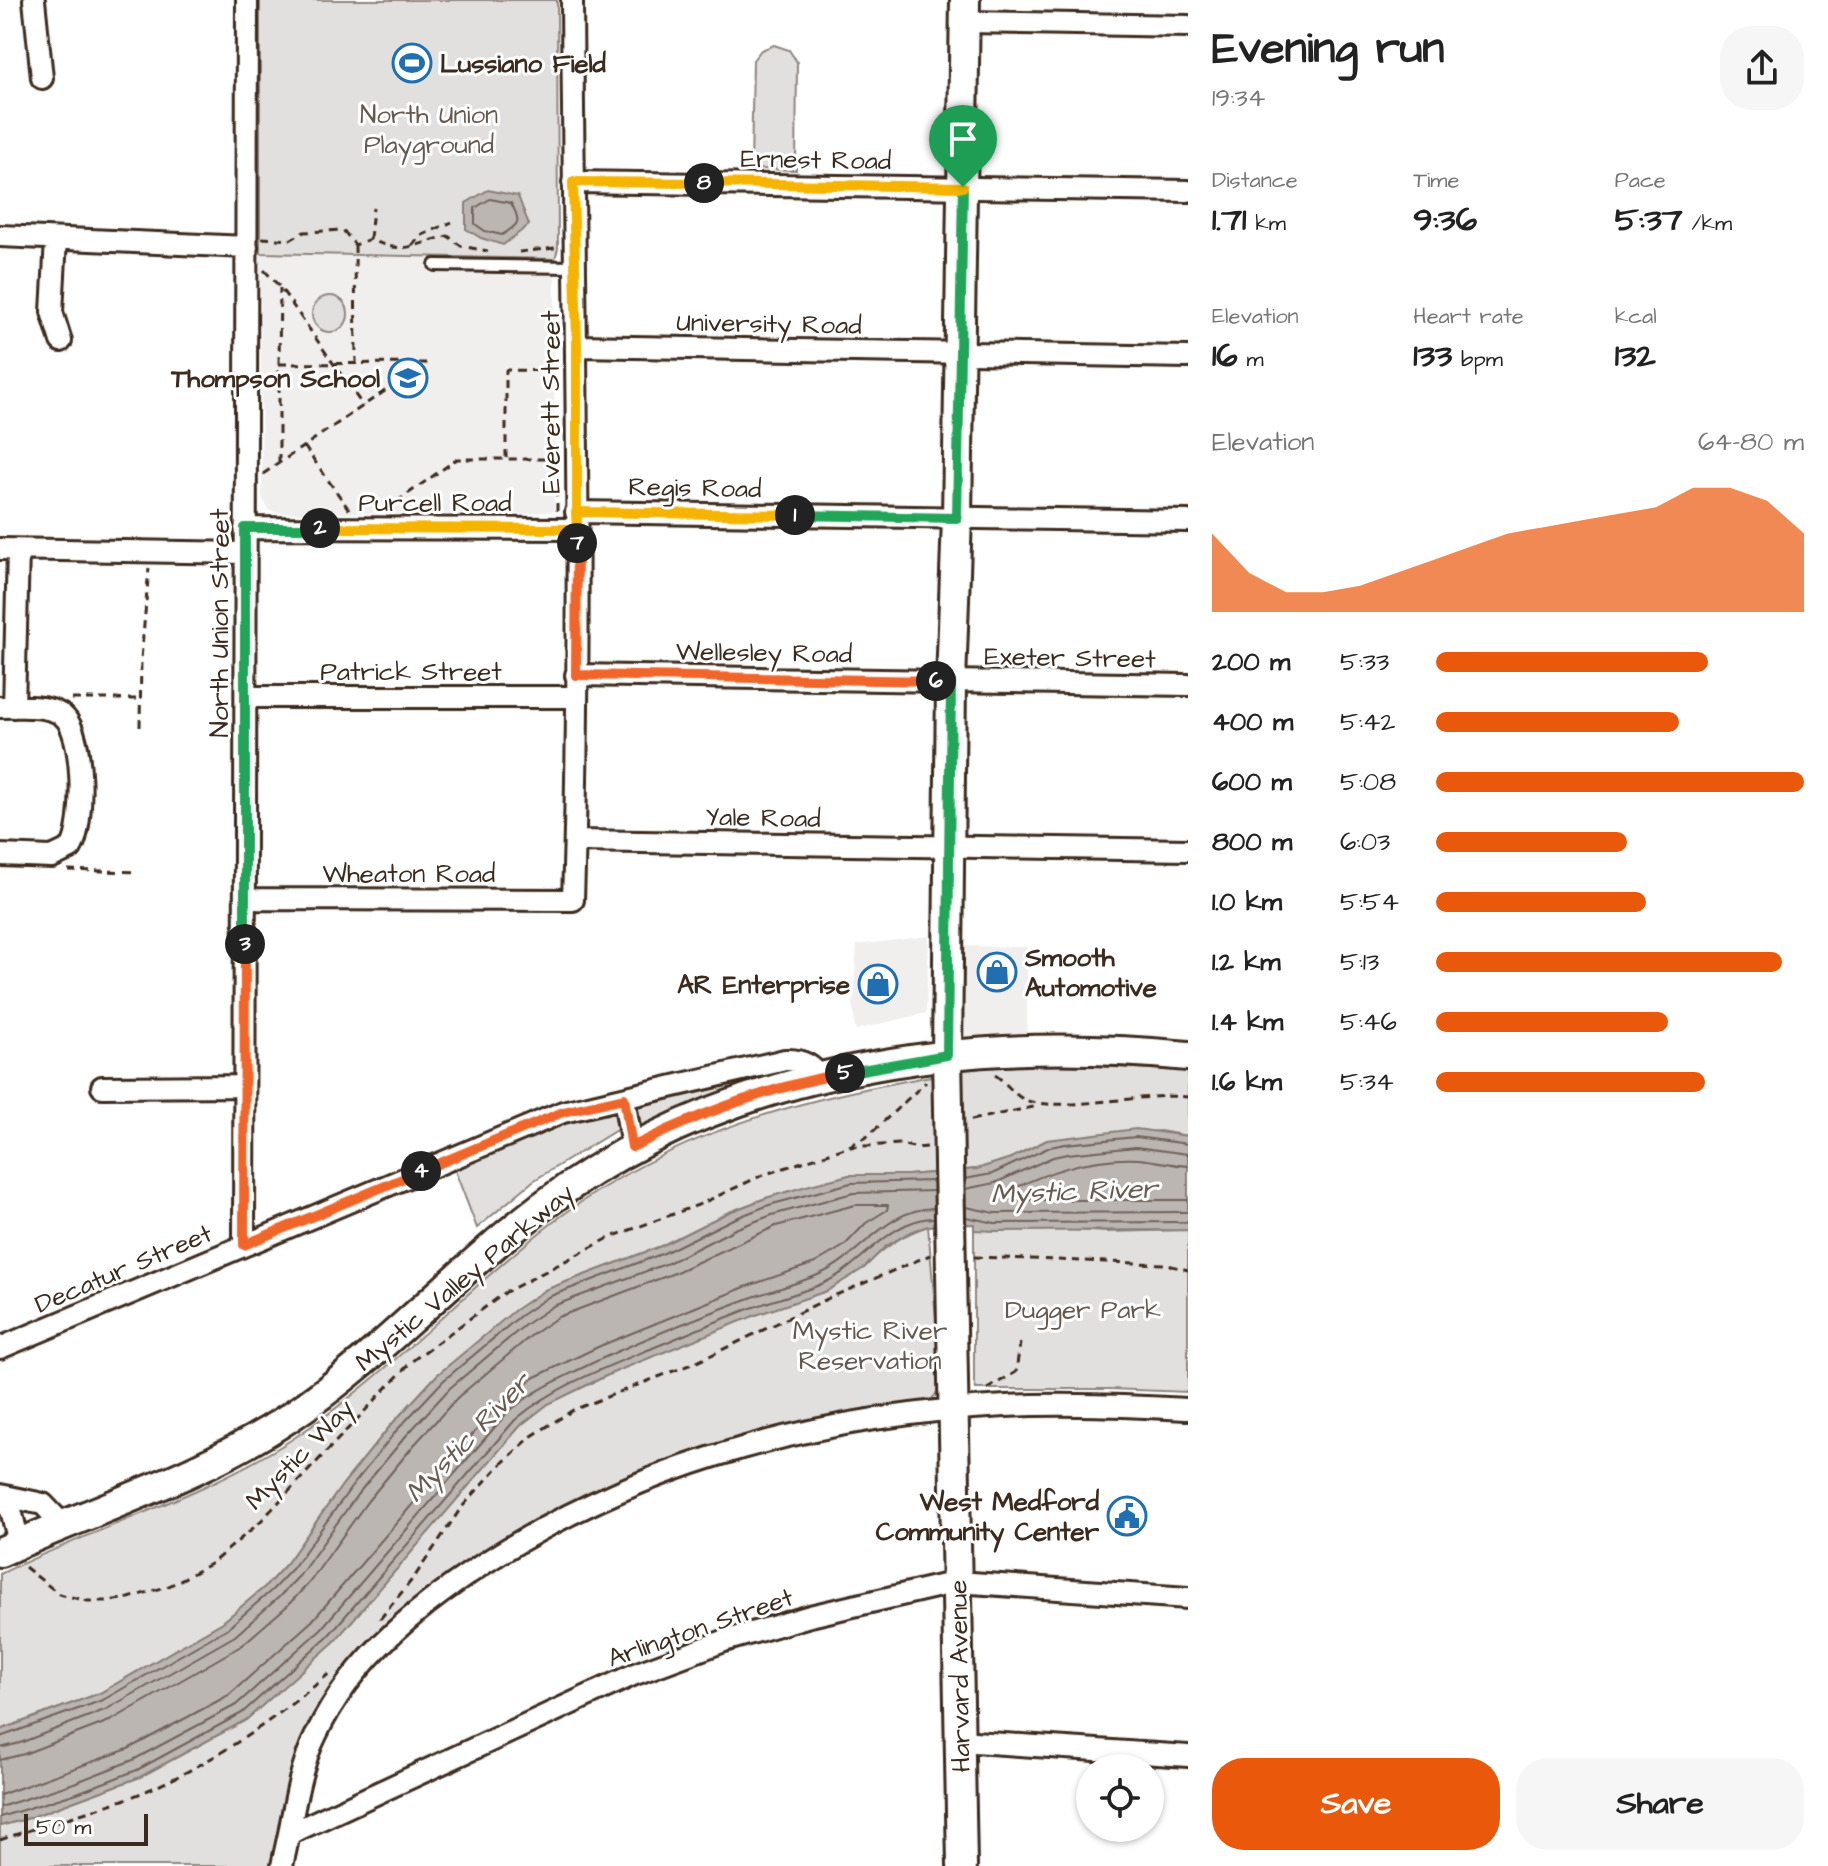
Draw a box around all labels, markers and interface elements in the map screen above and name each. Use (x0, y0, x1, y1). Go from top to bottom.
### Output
text: Evening run (1212, 19, 1444, 80)
button: share (1720, 26, 1804, 110)
sports icon: Lussiano Field (391, 42, 433, 84)
place label: Lussiano Field (440, 46, 607, 82)
text: 19:34 (1212, 80, 1265, 116)
park label: North Union Playground (360, 97, 498, 165)
pin (929, 105, 997, 187)
icon: arrive (941, 117, 985, 161)
street label: Ernest Road (740, 141, 892, 179)
pin: 8 (684, 163, 724, 203)
text: Distance (1212, 165, 1298, 196)
text: Time (1413, 165, 1459, 196)
text: Pace (1615, 165, 1666, 196)
text: 8 (697, 167, 711, 198)
text: 1.71 (1212, 196, 1246, 244)
text: 9:36 (1413, 196, 1477, 244)
text: 5:37 (1615, 196, 1683, 244)
text: km (1246, 208, 1286, 239)
text: /km (1683, 208, 1732, 239)
text: Elevation (1212, 301, 1299, 332)
text: Heart rate (1413, 301, 1524, 332)
text: kcal (1615, 301, 1657, 332)
street label: University Road (676, 304, 862, 346)
street label: Everett Street (533, 310, 569, 494)
text: 16 (1212, 332, 1238, 380)
text: 133 (1413, 332, 1452, 380)
text: 132 (1615, 332, 1656, 380)
text: m (1238, 344, 1264, 375)
text: bpm (1452, 344, 1503, 375)
school or university icon: Thompson School (387, 357, 429, 399)
place label: Thompson School (170, 361, 380, 397)
text: Elevation (1212, 424, 1314, 460)
text: 64–80 m (1698, 424, 1804, 460)
street label: Regis Road (628, 469, 762, 509)
street label: Purcell Road (359, 485, 511, 521)
pin: 1 (775, 495, 815, 535)
text: 1 (794, 499, 796, 530)
street label: North Union Street (202, 508, 238, 737)
pin: 2 (300, 508, 340, 548)
text: 2 (314, 512, 326, 543)
pin: 7 (557, 523, 597, 563)
text: 7 (570, 527, 584, 558)
street label: Wellesley Road (675, 633, 852, 675)
street label: Exeter Street (984, 639, 1156, 677)
text: 200 m (1212, 644, 1290, 680)
text: 5:33 (1340, 644, 1389, 680)
street label: Patrick Street (320, 654, 502, 690)
pin: 6 (916, 661, 956, 701)
text: 6 (929, 665, 943, 696)
text: 400 m (1212, 704, 1293, 740)
text: 5:42 (1340, 704, 1395, 740)
text: 600 m (1212, 764, 1292, 800)
text: 5:08 (1340, 764, 1396, 800)
street label: Yale Road (705, 799, 821, 837)
text: 800 m (1212, 824, 1292, 860)
text: 6:03 (1340, 824, 1390, 860)
street label: Wheaton Road (323, 856, 495, 892)
text: 1.0 km (1212, 884, 1282, 920)
text: 5:54 (1340, 884, 1399, 920)
pin: 3 (225, 924, 265, 964)
text: 3 (239, 928, 251, 959)
place label: Smooth Automotive (1024, 940, 1157, 1006)
text: 1.2 km (1212, 944, 1280, 980)
text: 5:13 (1340, 944, 1379, 980)
shop icon: Smooth Automotive (976, 951, 1018, 993)
shop icon: AR Enterprise (857, 963, 899, 1005)
place label: AR Enterprise (677, 967, 850, 1003)
text: 1.4 km (1212, 1004, 1283, 1040)
text: 5:46 (1340, 1004, 1397, 1040)
pin: 5 (825, 1053, 865, 1093)
text: 5 (837, 1057, 853, 1088)
text: 1.6 km (1212, 1064, 1282, 1100)
text: 5:34 (1340, 1064, 1394, 1100)
pin: 4 (401, 1151, 441, 1191)
text: 4 (414, 1155, 428, 1186)
water label: Mystic River (990, 1169, 1160, 1215)
street label: Mystic Valley Parkway (348, 1176, 583, 1382)
street label: Decatur Street (29, 1215, 218, 1322)
park label: Dugger Park (1005, 1292, 1161, 1330)
park label: Mystic River Reservation (793, 1313, 947, 1379)
water label: Mystic River (396, 1363, 542, 1512)
street label: Mystic Way (237, 1391, 363, 1520)
place label: West Medford Community Center (876, 1484, 1100, 1553)
public building icon: West Medford Community Center (1106, 1495, 1148, 1537)
street label: Arlington Street (603, 1579, 799, 1678)
street label: Harvard Avenue (940, 1579, 980, 1773)
map controls (1076, 1754, 1164, 1842)
button: locate (1076, 1754, 1164, 1842)
button: Save (1212, 1758, 1500, 1850)
button: Share (1516, 1758, 1804, 1850)
scale bar (24, 1810, 148, 1846)
text: 50 m (36, 1812, 91, 1843)

